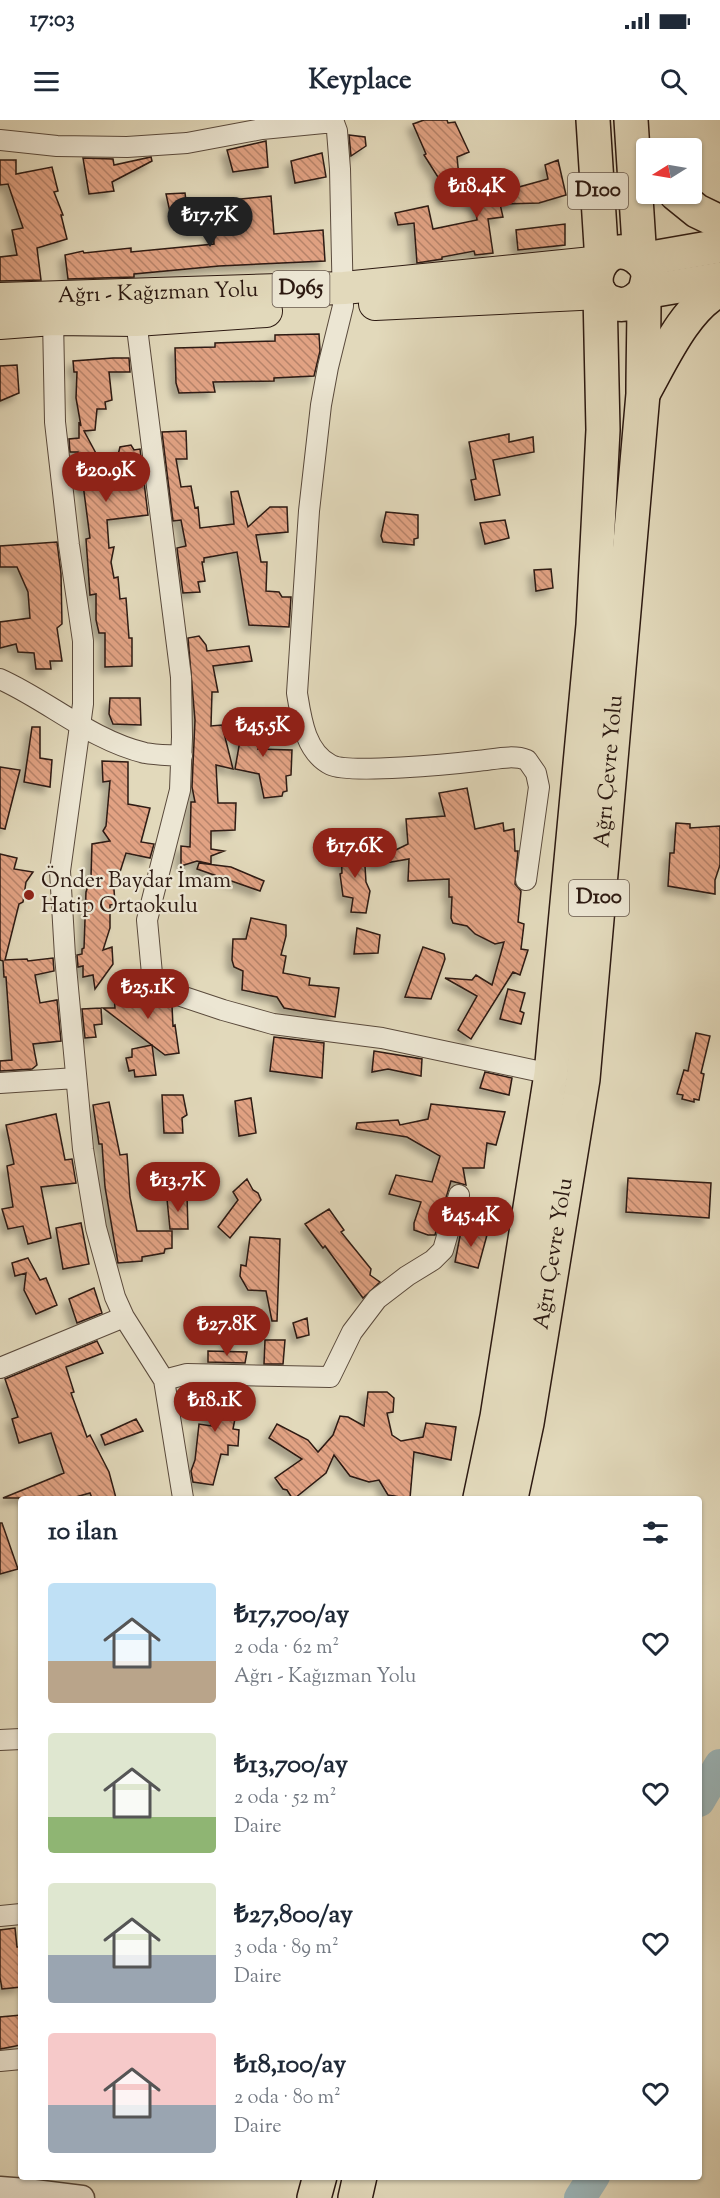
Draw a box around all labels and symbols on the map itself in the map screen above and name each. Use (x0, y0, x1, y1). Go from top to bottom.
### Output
north arrow (636, 138, 702, 204)
pin: ₺18.4K (428, 168, 526, 219)
road number: D100 (568, 173, 628, 209)
pin: ₺17.7K (161, 197, 259, 248)
road number: D965 (272, 271, 330, 307)
street label: Ağrı - Kağızman Yolu (57, 275, 259, 313)
pin: ₺20.9K (57, 452, 155, 503)
street label: Ağrı Çevre Yolu (587, 693, 633, 849)
pin: ₺45.5K (214, 707, 312, 758)
pin: ₺17.6K (306, 828, 404, 879)
place label: Önder Baydar İmam Hatip Ortaokulu (41, 865, 231, 923)
road number: D100 (569, 880, 629, 916)
marker: Önder Baydar İmam Hatip Ortaokulu (22, 888, 36, 902)
pin: ₺25.1K (99, 969, 197, 1020)
pin: ₺13.7K (129, 1162, 227, 1213)
street label: Ağrı Çevre Yolu (526, 1175, 583, 1332)
pin: ₺45.4K (422, 1197, 520, 1248)
pin: ₺27.8K (178, 1306, 276, 1357)
pin: ₺18.1K (166, 1382, 264, 1433)

